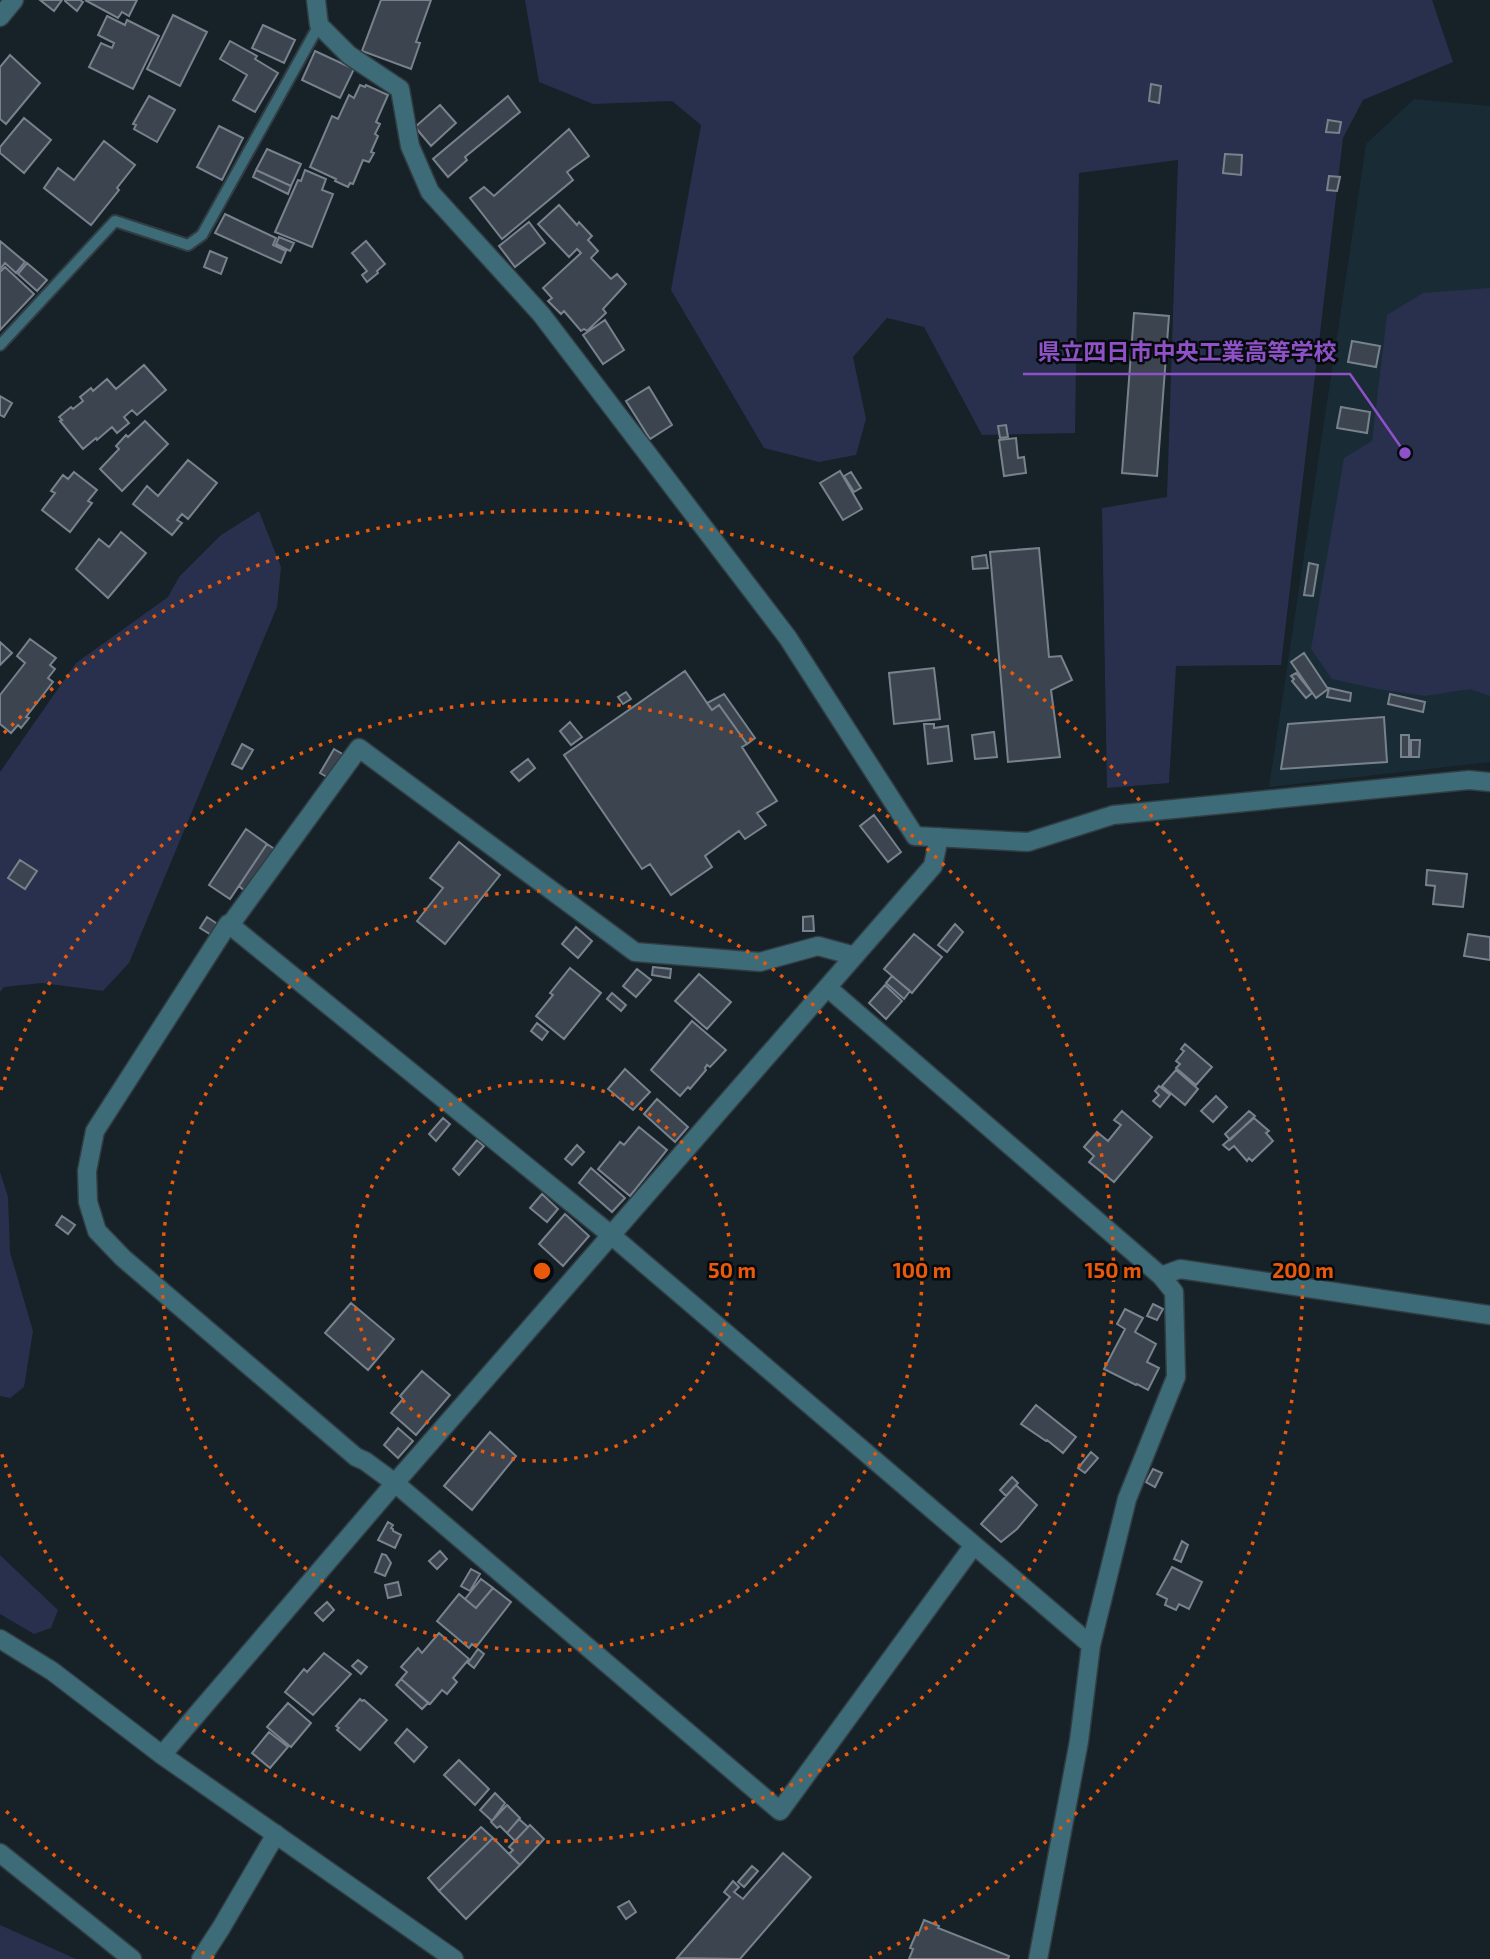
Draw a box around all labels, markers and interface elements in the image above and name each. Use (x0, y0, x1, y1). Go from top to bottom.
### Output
callout: 県立四日市中央工業高等学校 (1023, 330, 1350, 374)
text: 県立四日市中央工業高等学校 (1038, 337, 1337, 365)
text: 50 m (708, 1257, 756, 1282)
text: 100 m (893, 1257, 951, 1282)
text: 150 m (1085, 1257, 1141, 1282)
text: 200 m (1272, 1257, 1334, 1282)
centre of rings (530, 1259, 554, 1283)

